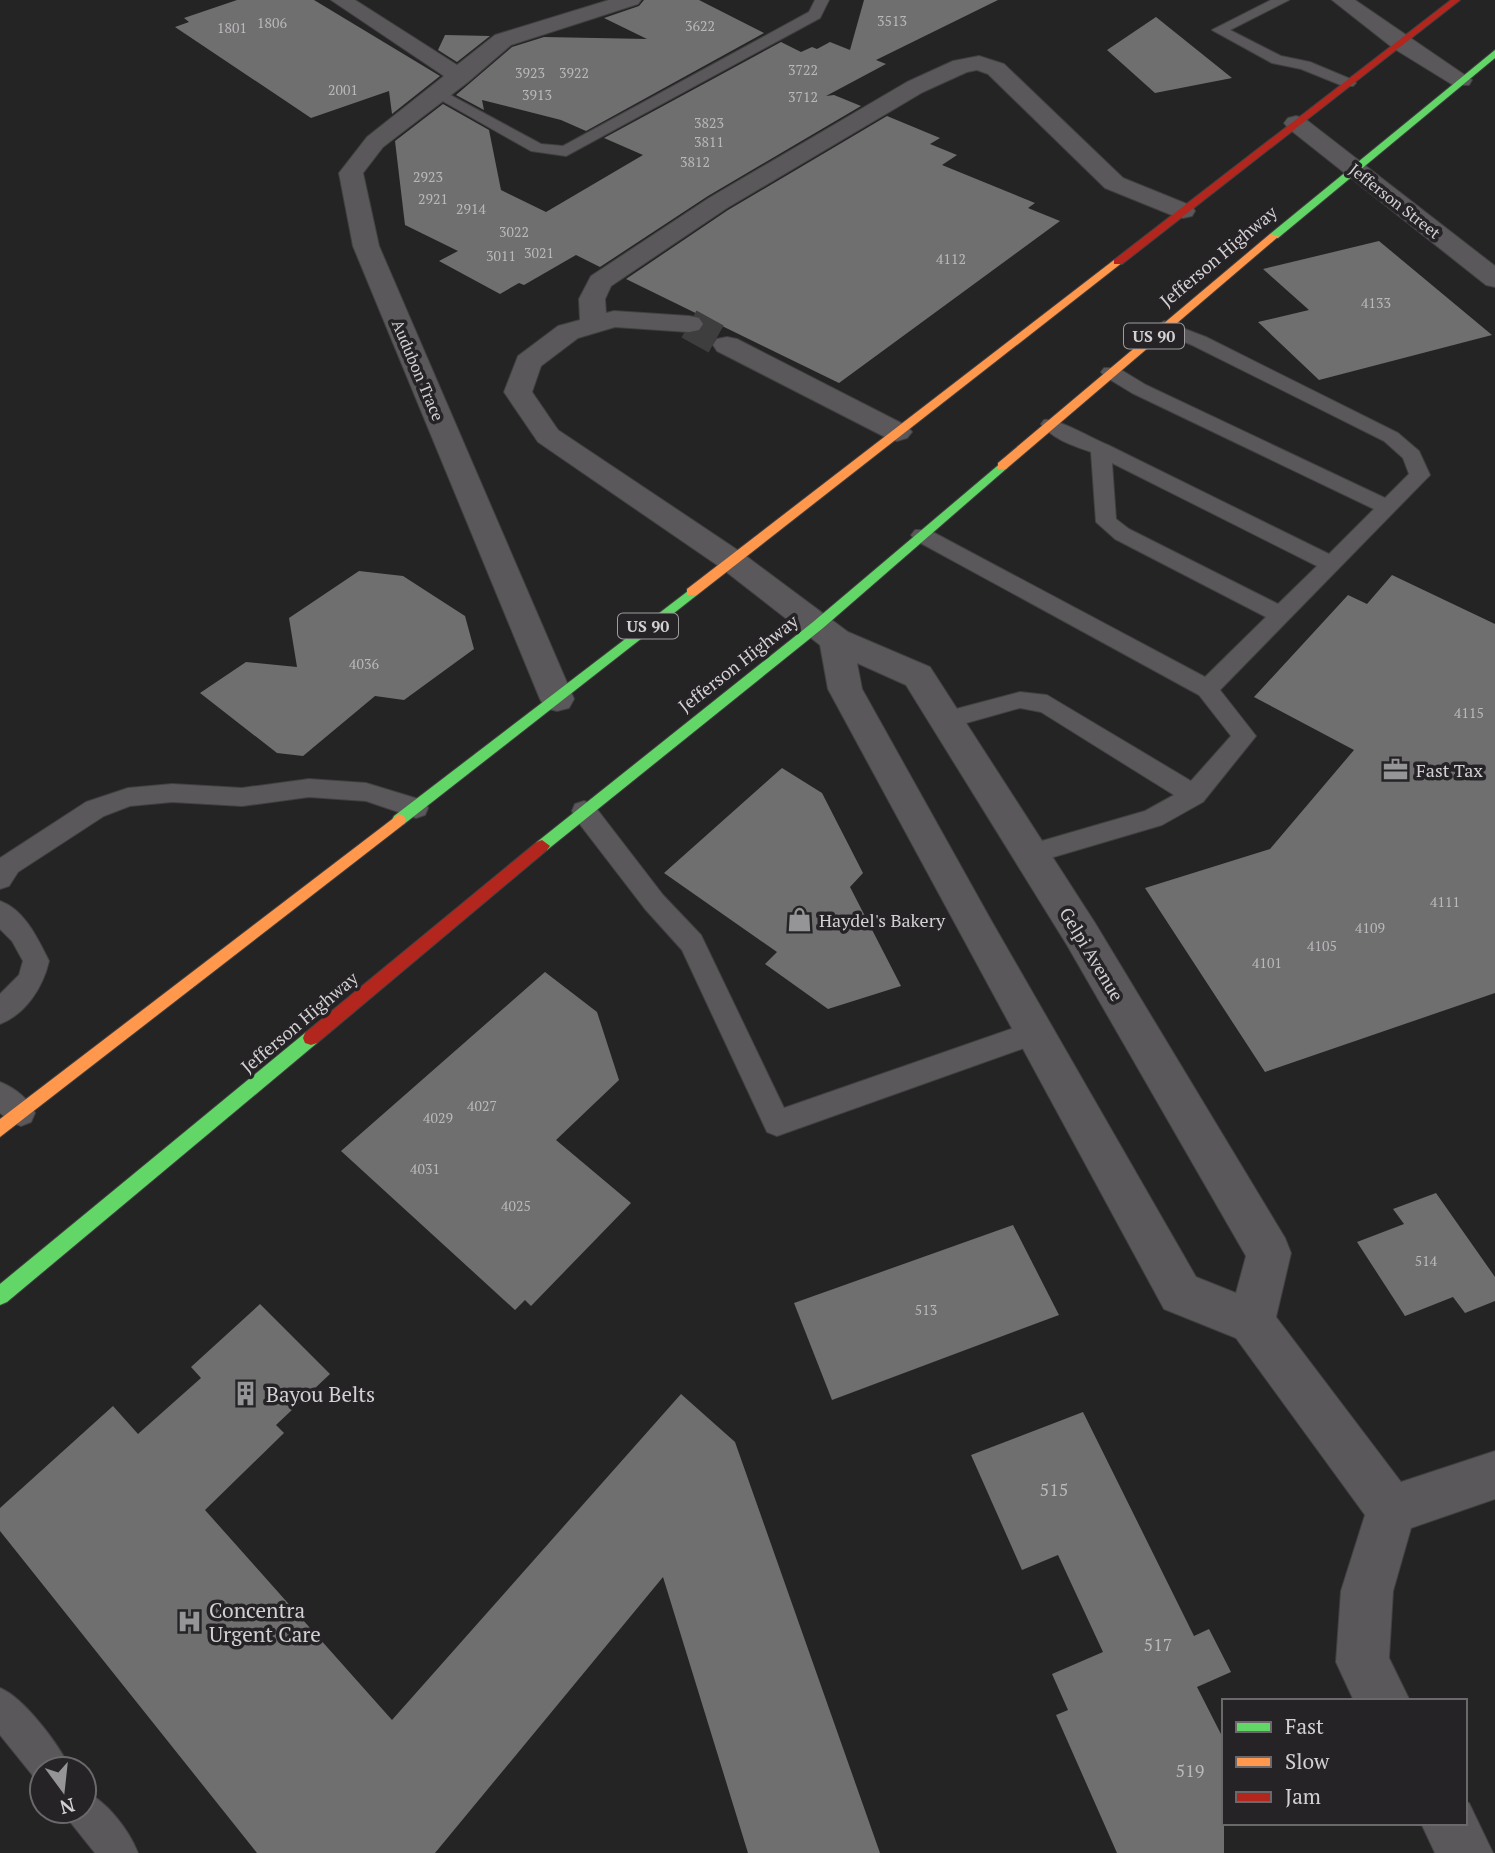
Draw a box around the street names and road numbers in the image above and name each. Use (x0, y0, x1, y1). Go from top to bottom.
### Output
street label: Jefferson Street (1345, 158, 1445, 244)
street label: Jefferson Highway (1154, 199, 1282, 312)
street label: Audubon Trace (387, 316, 449, 424)
road number: US 90 (1124, 324, 1184, 348)
street label: Jefferson Highway (673, 608, 804, 717)
road number: US 90 (618, 614, 678, 638)
street label: Gelpi Avenue (1055, 903, 1129, 1005)
street label: Jefferson Highway (235, 965, 363, 1078)

